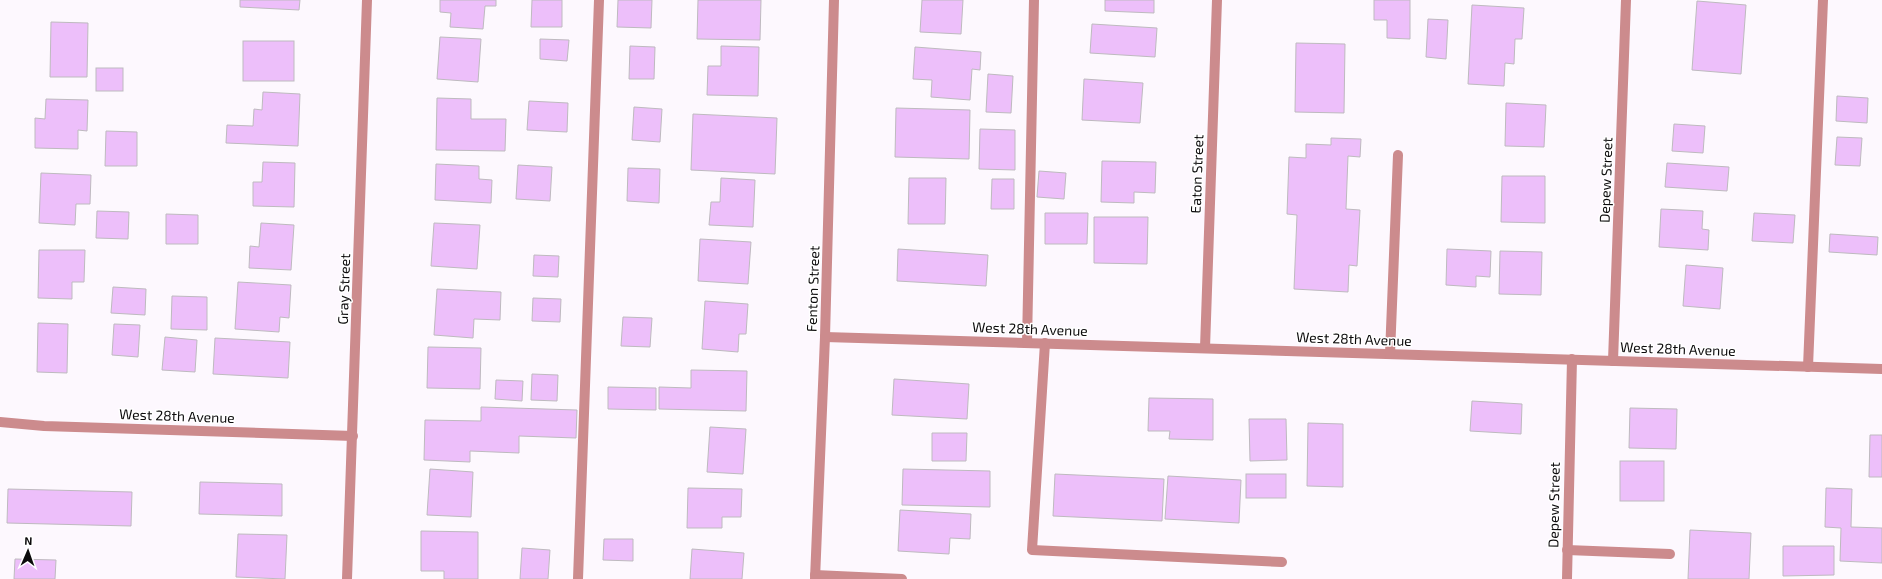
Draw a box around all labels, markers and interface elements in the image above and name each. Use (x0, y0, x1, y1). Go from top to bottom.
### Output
street label: Eaton Street (1187, 134, 1206, 214)
street label: Depew Street (1596, 137, 1615, 223)
street label: Fenton Street (802, 246, 823, 332)
street label: Gray Street (334, 253, 353, 325)
street label: West 28th Avenue (972, 318, 1088, 339)
street label: West 28th Avenue (1296, 328, 1412, 349)
street label: West 28th Avenue (1620, 338, 1736, 359)
street label: West 28th Avenue (119, 405, 235, 426)
street label: Depew Street (1544, 462, 1563, 548)
north arrow (8, 531, 48, 571)
text: N (24, 534, 33, 547)

